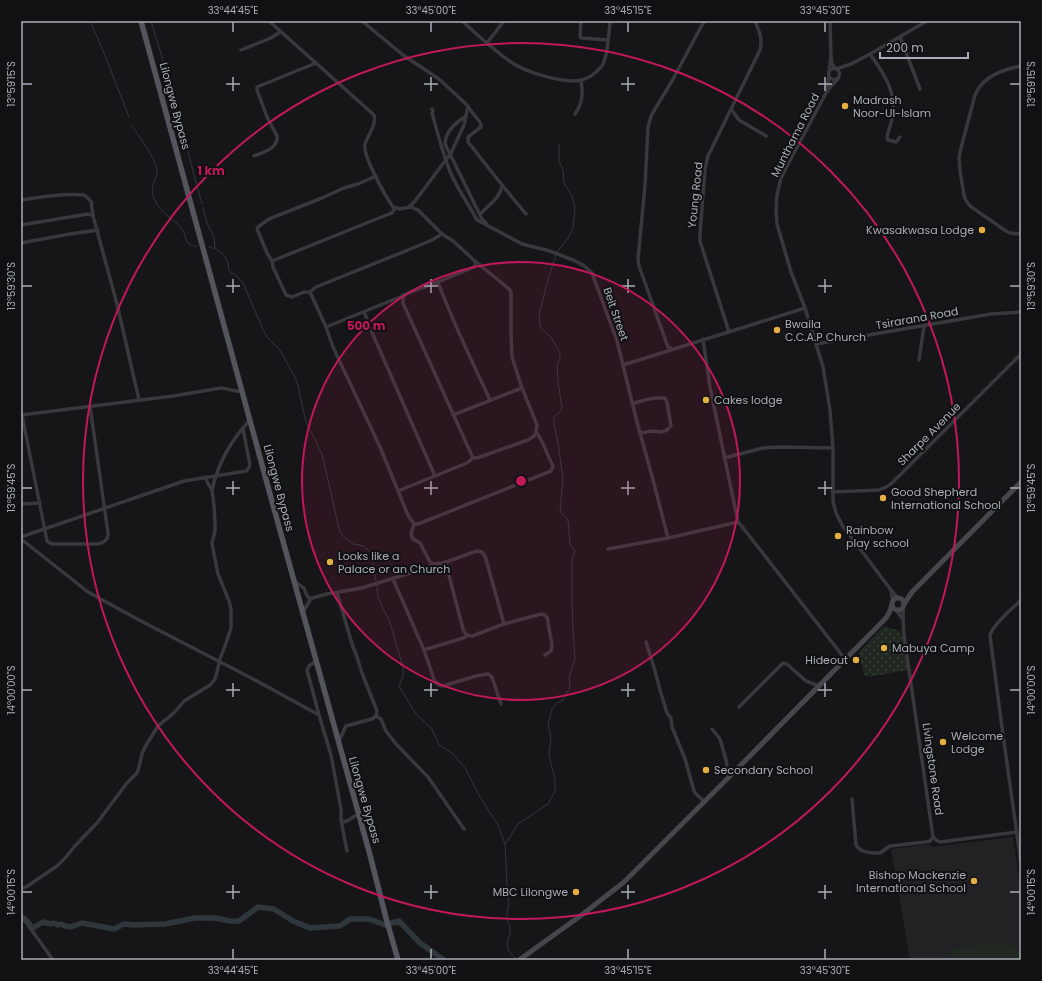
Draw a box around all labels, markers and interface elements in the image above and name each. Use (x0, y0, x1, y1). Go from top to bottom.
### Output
text: 33°44'45"E (208, 3, 258, 18)
text: 33°45'00"E (406, 3, 456, 18)
text: 33°45'15"E (604, 3, 652, 18)
text: 33°45'30"E (800, 3, 850, 18)
scale bar (880, 34, 968, 60)
text: 200 m (886, 39, 924, 56)
text: 13°59'15"S (4, 61, 19, 107)
street label: Lilongwe Bypass (156, 61, 194, 152)
text: 13°59'15"S (1024, 61, 1039, 107)
street label: Munthama Road (767, 90, 823, 180)
place label: Madrash Noor-Ul-Islam (853, 92, 931, 121)
marker: Madrash Noor-Ul-Islam (840, 101, 850, 111)
street label: Young Road (684, 161, 706, 229)
text: 1 km (197, 162, 225, 179)
place label: Kwasakwasa Lodge (866, 222, 974, 238)
marker: Kwasakwasa Lodge (977, 225, 987, 235)
text: 13°59'30"S (4, 262, 19, 310)
text: 13°59'30"S (1024, 262, 1039, 310)
street label: Beit Street (599, 285, 633, 343)
street label: Tsirarana Road (874, 303, 960, 333)
place label: Bwaila C.C.A.P Church (785, 316, 866, 345)
text: 500 m (347, 317, 386, 334)
marker: Bwaila C.C.A.P Church (772, 325, 782, 335)
place label: Cakes lodge (714, 392, 783, 408)
marker: Cakes lodge (701, 395, 711, 405)
street label: Sharpe Avenue (894, 399, 964, 469)
street label: Lilongwe Bypass (260, 443, 298, 534)
text: 13°59'45"S (4, 464, 19, 512)
text: 13°59'45"S (1024, 464, 1039, 512)
centre of rings (514, 474, 528, 488)
place label: Good Shepherd International School (891, 484, 1001, 513)
marker: Good Shepherd International School (878, 493, 888, 503)
place label: Rainbow play school (846, 522, 909, 551)
marker: Rainbow play school (833, 531, 843, 541)
place label: Looks like a Palace or an Church (338, 548, 450, 577)
marker: Looks like a Palace or an Church (325, 557, 335, 567)
place label: Mabuya Camp (892, 640, 975, 656)
marker: Mabuya Camp (879, 643, 889, 653)
place label: Hideout (805, 652, 848, 668)
marker: Hideout (851, 655, 861, 665)
text: 14°00'00"S (4, 665, 19, 715)
text: 14°00'00"S (1024, 665, 1039, 715)
street label: Livingstone Road (919, 722, 947, 816)
place label: Welcome Lodge (951, 728, 1003, 757)
marker: Welcome Lodge (938, 737, 948, 747)
street label: Lilongwe Bypass (345, 755, 385, 846)
place label: Secondary School (714, 762, 813, 778)
marker: Secondary School (701, 765, 711, 775)
place label: Bishop Mackenzie International School (856, 867, 966, 896)
text: 14°00'15"S (4, 869, 19, 915)
text: 14°00'15"S (1024, 869, 1039, 915)
marker: Bishop Mackenzie International School (969, 876, 979, 886)
place label: MBC Lilongwe (493, 884, 568, 900)
marker: MBC Lilongwe (571, 887, 581, 897)
text: 33°44'45"E (208, 963, 258, 978)
text: 33°45'00"E (406, 963, 456, 978)
text: 33°45'15"E (604, 963, 652, 978)
text: 33°45'30"E (800, 963, 850, 978)

